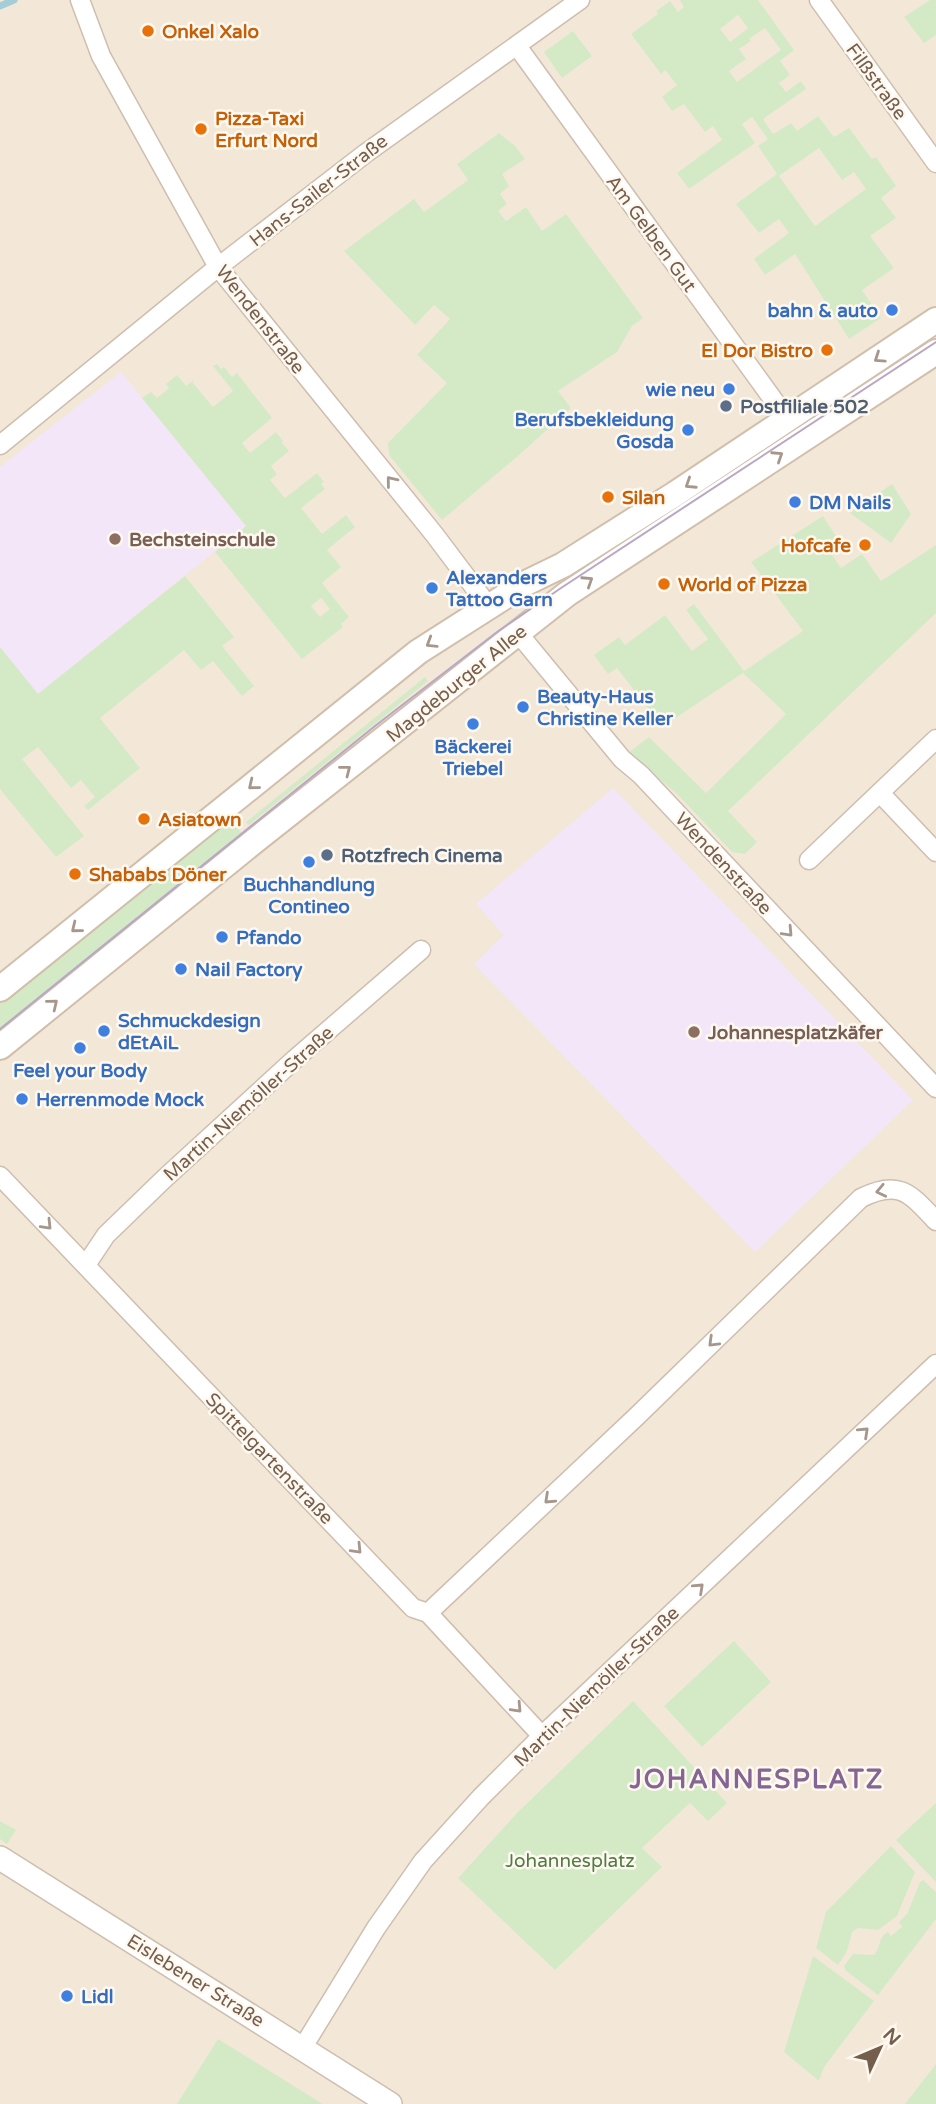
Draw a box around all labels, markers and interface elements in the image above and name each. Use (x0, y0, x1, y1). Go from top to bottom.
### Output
place label: Onkel Xalo (162, 21, 259, 43)
marker: Onkel Xalo (140, 23, 156, 39)
street label: Filßstraße (841, 39, 911, 124)
place label: Pizza-Taxi Erfurt Nord (215, 108, 318, 152)
marker: Pizza-Taxi Erfurt Nord (193, 121, 209, 137)
street label: Hans-Sailer-Straße (245, 130, 392, 252)
street label: Am Gelben Gut (602, 171, 701, 296)
street label: Wendenstraße (211, 261, 309, 378)
place label: bahn & auto (768, 300, 878, 322)
marker: bahn & auto (884, 302, 900, 318)
place label: El Dor Bistro (701, 340, 813, 362)
marker: El Dor Bistro (819, 342, 835, 358)
one-way arrow (874, 350, 887, 363)
place label: wie neu (646, 379, 715, 401)
marker: wie neu (721, 381, 737, 397)
place label: Postfiliale 502 (740, 396, 869, 418)
marker: Postfiliale 502 (718, 398, 734, 414)
place label: Berufsbekleidung Gosda (515, 409, 674, 453)
marker: Berufsbekleidung Gosda (680, 422, 696, 438)
one-way arrow (771, 452, 784, 465)
one-way arrow (387, 476, 399, 489)
one-way arrow (685, 476, 698, 489)
place label: Silan (622, 487, 665, 509)
marker: Silan (600, 489, 616, 505)
place label: DM Nails (809, 492, 891, 514)
marker: DM Nails (787, 494, 803, 510)
place label: Bechsteinschule (129, 529, 276, 551)
marker: Bechsteinschule (107, 531, 123, 547)
place label: Hofcafe (781, 535, 851, 557)
marker: Hofcafe (857, 537, 873, 553)
place label: Alexanders Tattoo Garn (445, 567, 553, 611)
place label: World of Pizza (678, 574, 807, 596)
marker: World of Pizza (656, 576, 672, 592)
one-way arrow (580, 577, 593, 589)
marker: Alexanders Tattoo Garn (424, 580, 440, 596)
street label: Magdeburger Allee (382, 620, 531, 747)
one-way arrow (426, 635, 439, 648)
place label: Beauty-Haus Christine Keller (537, 686, 674, 730)
marker: Beauty-Haus Christine Keller (515, 699, 531, 715)
marker: Bäckerei Triebel (465, 716, 481, 732)
place label: Bäckerei Triebel (434, 736, 512, 780)
one-way arrow (338, 766, 350, 779)
one-way arrow (249, 777, 262, 789)
street label: Wendenstraße (670, 808, 776, 919)
place label: Asiatown (158, 809, 242, 831)
marker: Asiatown (136, 811, 152, 827)
place label: Rotzfrech Cinema (341, 845, 503, 867)
marker: Rotzfrech Cinema (319, 847, 335, 863)
marker: Buchhandlung Contineo (301, 854, 317, 870)
place label: Shababs Döner (89, 864, 227, 886)
marker: Shababs Döner (67, 866, 83, 882)
place label: Buchhandlung Contineo (243, 874, 375, 918)
one-way arrow (72, 920, 85, 932)
one-way arrow (780, 924, 793, 937)
place label: Pfando (236, 927, 302, 949)
marker: Pfando (214, 929, 230, 945)
place label: Nail Factory (195, 959, 303, 982)
marker: Nail Factory (173, 961, 189, 977)
one-way arrow (44, 1000, 57, 1012)
place label: Schmuckdesign dEtAiL (118, 1010, 261, 1054)
street label: Martin-Niemöller-Straße (159, 1022, 338, 1186)
place label: Johannesplatzkäfer (707, 1022, 884, 1045)
marker: Schmuckdesign dEtAiL (96, 1023, 112, 1039)
marker: Johannesplatzkäfer (686, 1024, 702, 1040)
marker: Feel your Body (72, 1040, 88, 1056)
place label: Feel your Body (13, 1060, 148, 1083)
place label: Herrenmode Mock (36, 1089, 205, 1111)
marker: Herrenmode Mock (14, 1091, 30, 1107)
one-way arrow (875, 1183, 887, 1198)
one-way arrow (39, 1217, 52, 1230)
one-way arrow (709, 1333, 722, 1346)
street label: Spittelgartenstraße (201, 1388, 338, 1529)
one-way arrow (856, 1427, 869, 1440)
one-way arrow (544, 1490, 557, 1503)
one-way arrow (348, 1541, 361, 1554)
one-way arrow (691, 1584, 704, 1596)
street label: Martin-Niemöller-Straße (510, 1602, 684, 1771)
one-way arrow (508, 1700, 521, 1713)
district label: JOHANNESPLATZ (629, 1764, 884, 1795)
park label: Johannesplatz (505, 1850, 635, 1872)
street label: Eislebener Straße (123, 1930, 268, 2032)
place label: Lidl (81, 1986, 113, 2008)
marker: Lidl (59, 1988, 75, 2004)
north arrow (845, 2013, 915, 2083)
text: N (878, 2024, 905, 2050)

